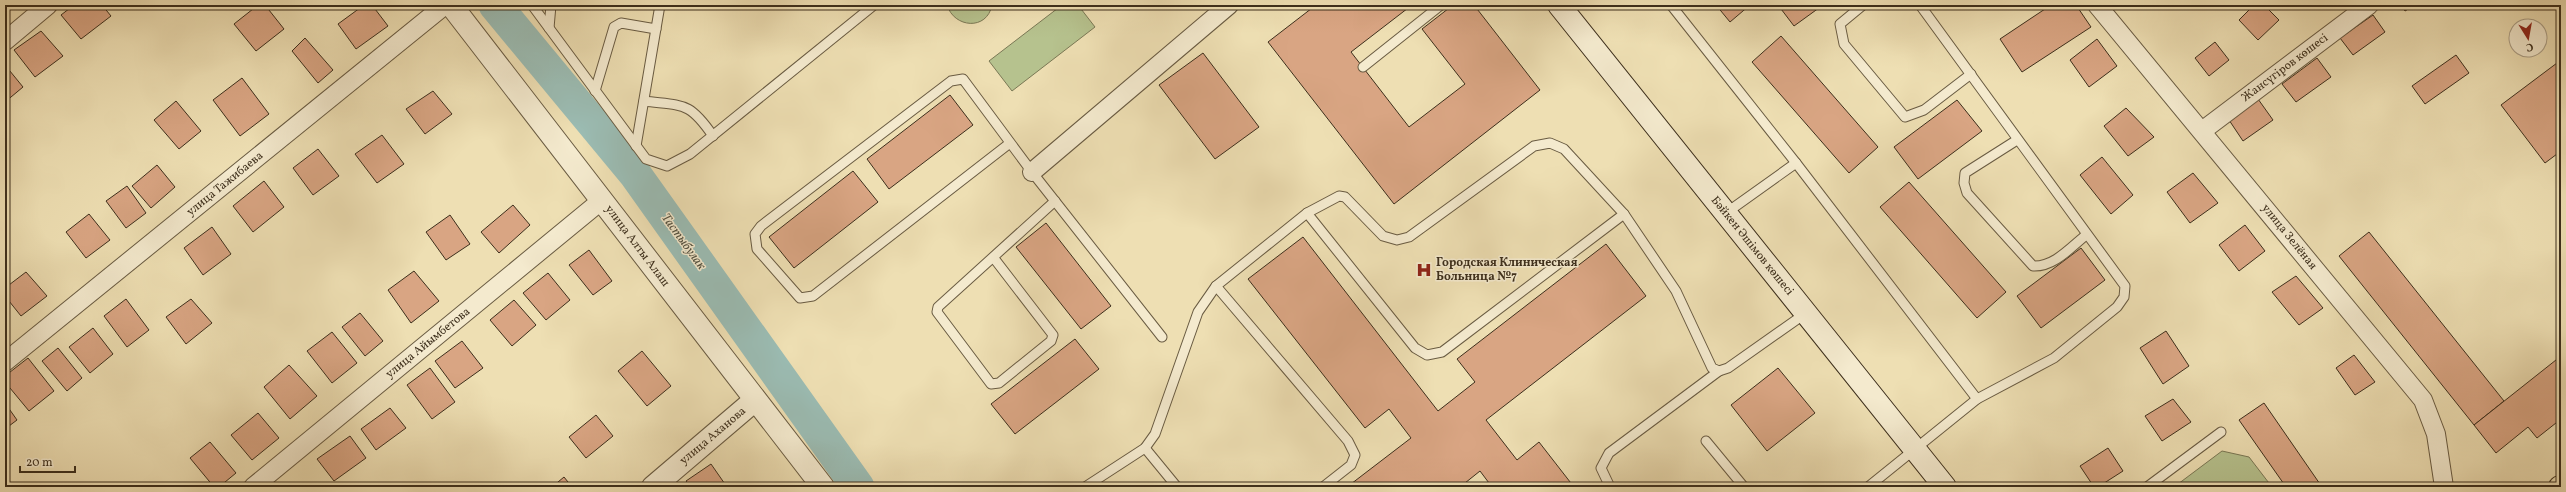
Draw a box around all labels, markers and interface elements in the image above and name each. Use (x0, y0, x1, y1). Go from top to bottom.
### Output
north arrow (2508, 18, 2548, 58)
street label: Жансүгіров көшесі (2238, 30, 2332, 106)
text: С (2525, 38, 2535, 54)
street label: улица Тажибаева (183, 148, 267, 220)
street label: Бәйкен Әшімов көшесі (1707, 193, 1797, 299)
street label: улица Зелёная (2258, 201, 2320, 273)
street label: улица Алты Алаш (601, 202, 673, 290)
water label: Тастыбулак (656, 210, 710, 274)
place label: Городская Клиническая Больница №7 (1436, 255, 1578, 285)
hospital icon: Городская Клиническая Больница №7 (1415, 261, 1433, 279)
street label: улица Айымбетова (382, 304, 474, 382)
street label: улица Аханова (676, 403, 750, 469)
scale bar (20, 448, 75, 474)
text: 20 m (26, 455, 53, 471)

